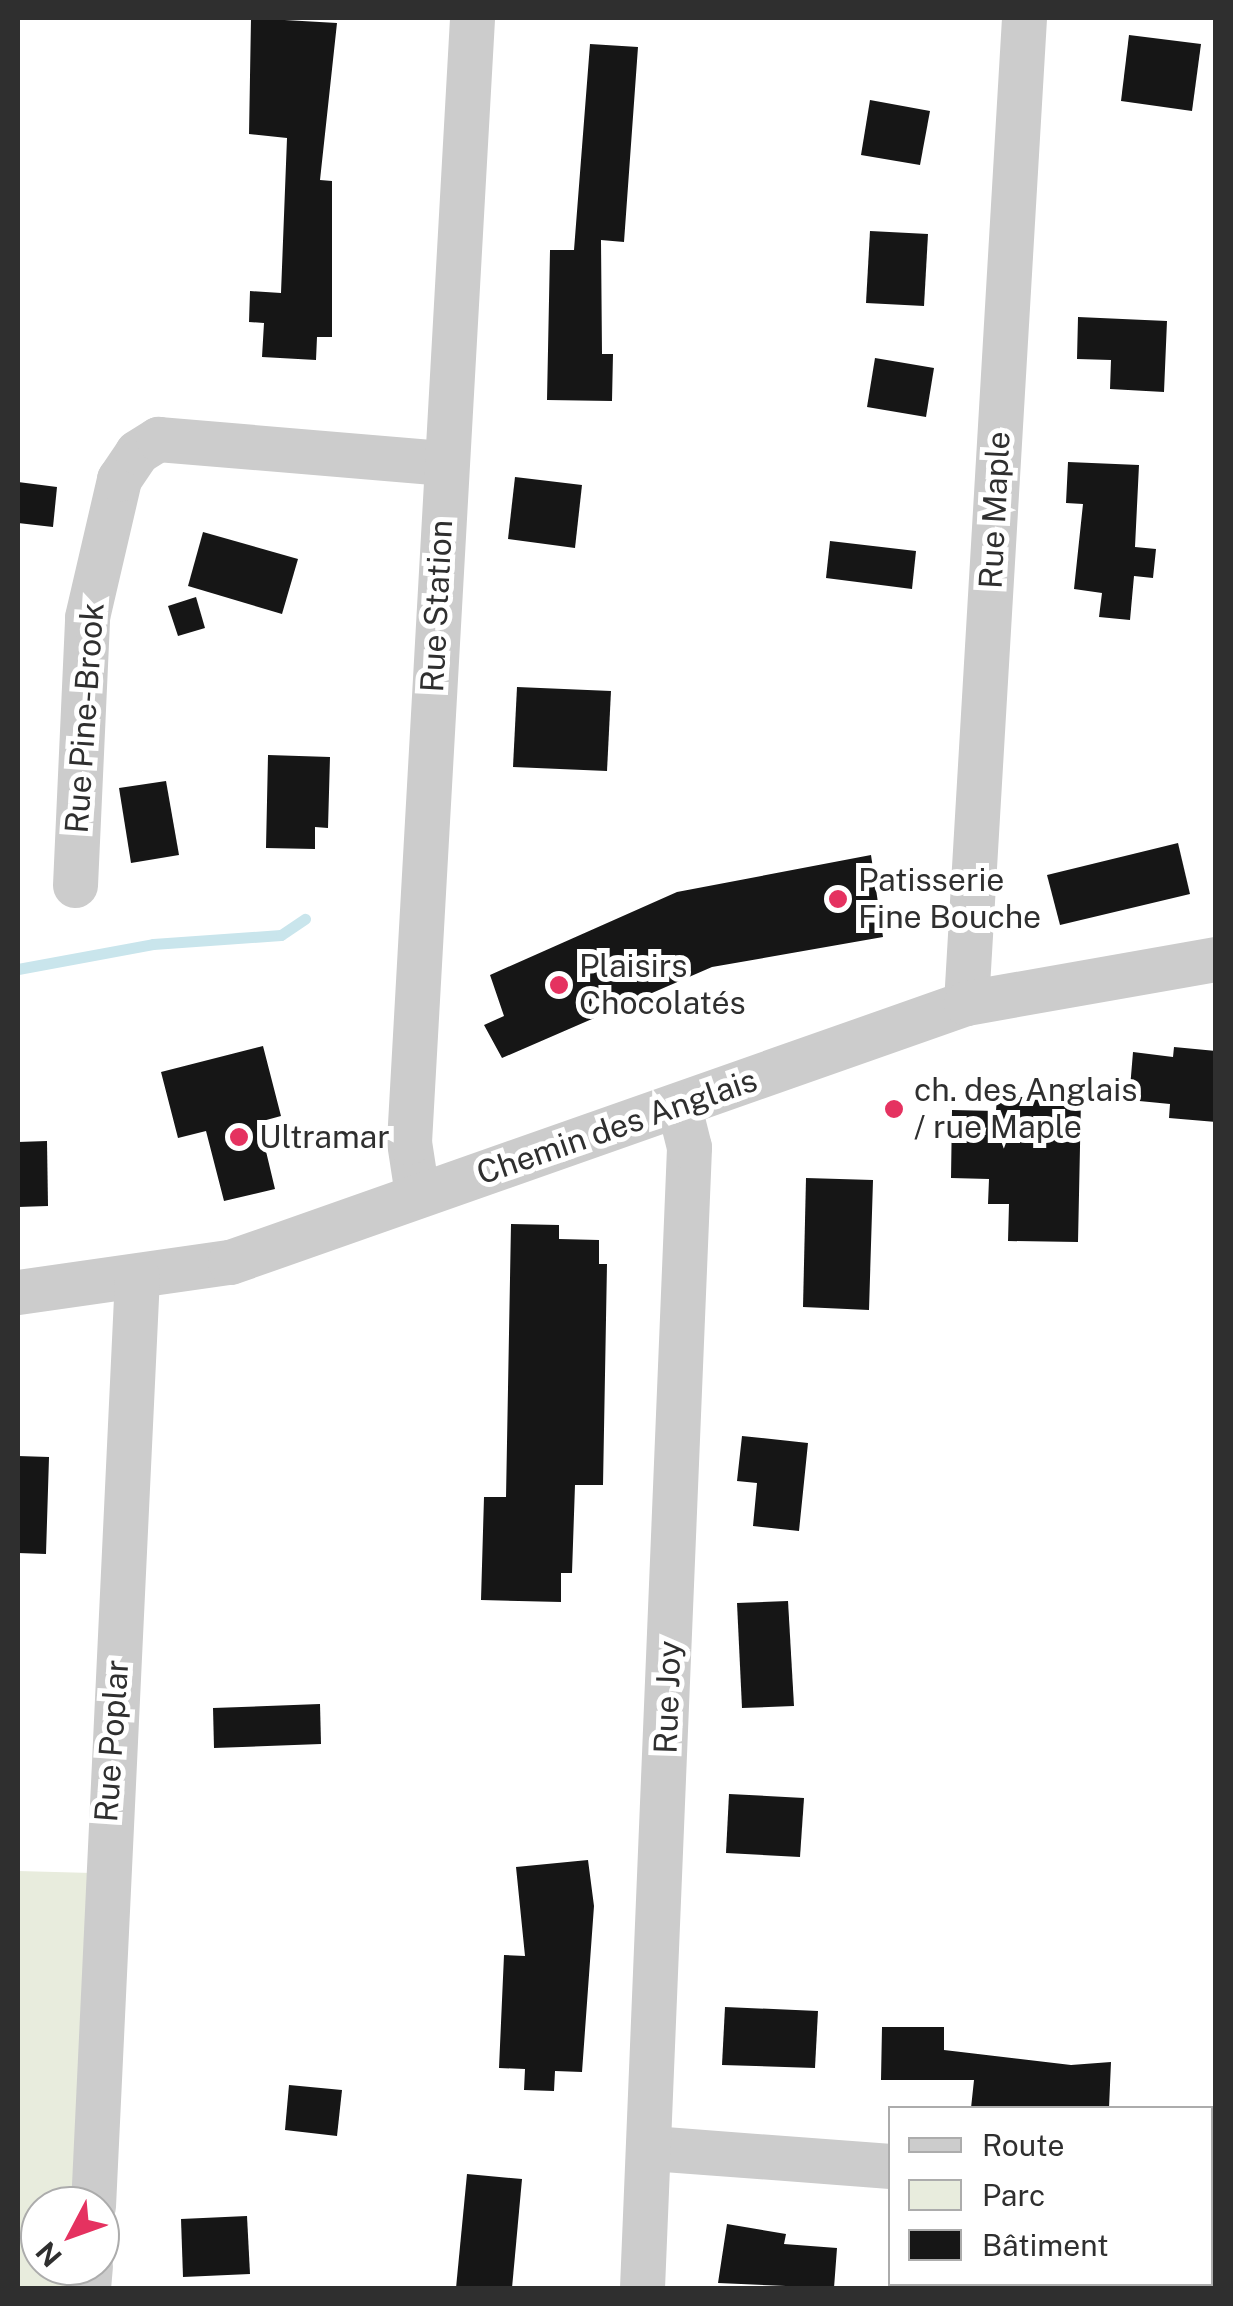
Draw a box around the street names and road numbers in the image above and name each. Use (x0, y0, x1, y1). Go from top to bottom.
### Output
street label: Rue Maple (972, 430, 1018, 590)
street label: Rue Station (413, 519, 461, 693)
street label: Rue Pine-Brook (58, 601, 112, 835)
street label: Chemin des Anglais (472, 1061, 762, 1193)
street label: Rue Joy (647, 1640, 689, 1754)
street label: Rue Poplar (87, 1658, 137, 1824)

